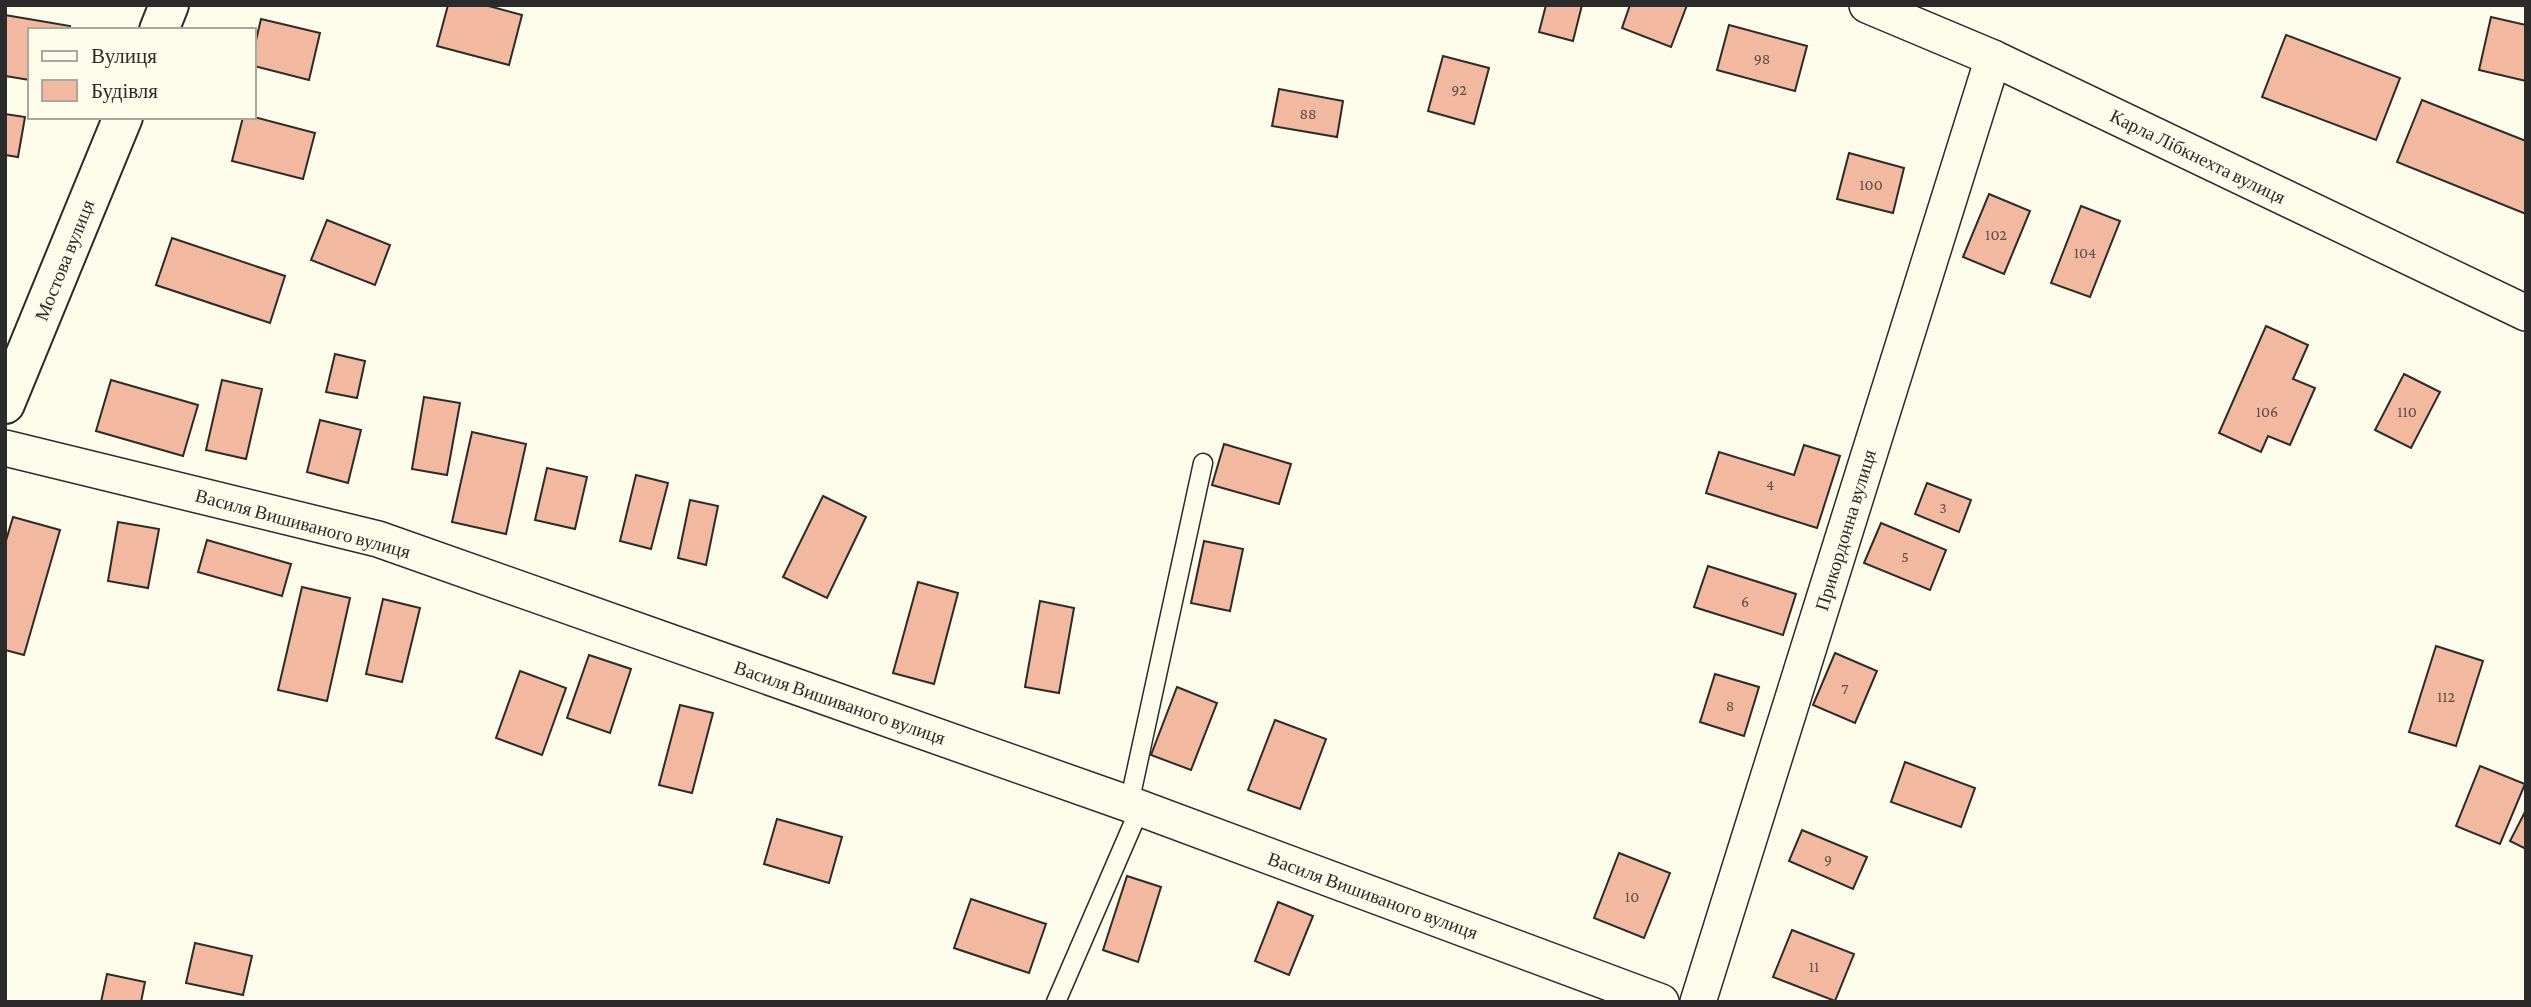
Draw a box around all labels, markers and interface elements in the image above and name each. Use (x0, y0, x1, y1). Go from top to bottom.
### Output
legend (28, 28, 256, 119)
text: Вулиця (91, 44, 157, 68)
house number: 98 (1754, 50, 1770, 67)
text: Будівля (91, 79, 158, 103)
house number: 92 (1451, 81, 1467, 98)
house number: 88 (1299, 105, 1317, 122)
street label: Карла Лібкнехта вулиця (2107, 105, 2289, 208)
house number: 100 (1859, 176, 1883, 193)
street label: Мостова вулиця (31, 196, 98, 324)
house number: 102 (1985, 226, 2007, 243)
house number: 104 (2074, 244, 2096, 261)
house number: 106 (2256, 403, 2278, 420)
house number: 110 (2397, 403, 2417, 420)
street label: Прикордонна вулиця (1811, 447, 1880, 613)
house number: 4 (1766, 476, 1774, 493)
street label: Василя Вишиваного вулиця (193, 485, 413, 562)
house number: 3 (1939, 499, 1947, 516)
house number: 5 (1901, 548, 1909, 565)
house number: 6 (1741, 593, 1749, 610)
street label: Василя Вишиваного вулиця (732, 656, 948, 749)
house number: 7 (1841, 680, 1849, 697)
house number: 112 (2437, 688, 2456, 705)
house number: 8 (1726, 697, 1734, 714)
street label: Василя Вишиваного вулиця (1265, 848, 1481, 943)
house number: 9 (1824, 851, 1832, 868)
house number: 10 (1625, 888, 1639, 905)
house number: 11 (1809, 958, 1819, 975)

